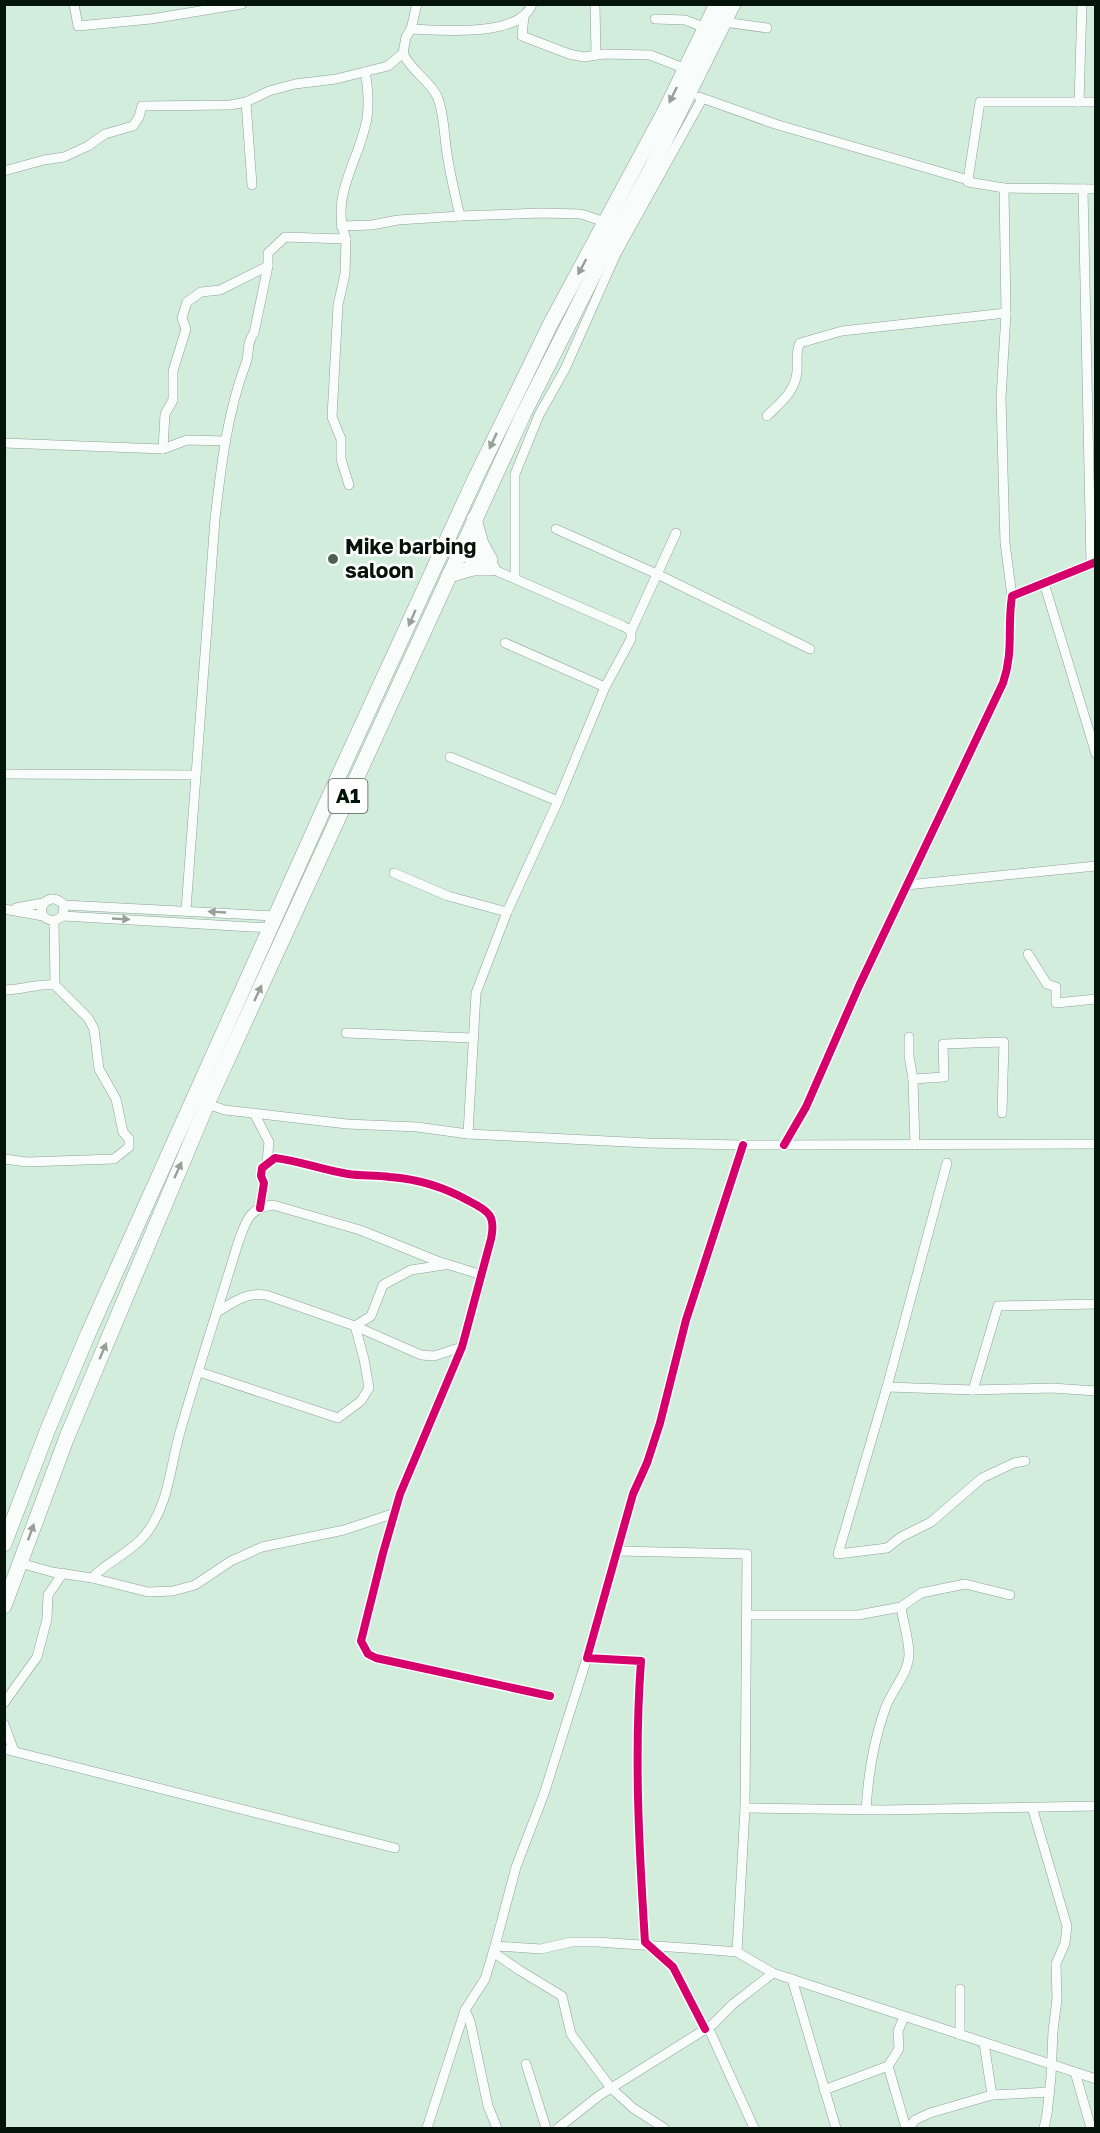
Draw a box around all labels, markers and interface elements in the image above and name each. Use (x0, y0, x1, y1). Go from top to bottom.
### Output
one-way arrow (668, 86, 678, 103)
one-way arrow (577, 259, 587, 276)
one-way arrow (489, 432, 498, 449)
place label: Mike barbing saloon (345, 533, 476, 583)
marker: Mike barbing saloon (326, 552, 340, 566)
one-way arrow (407, 609, 416, 626)
road number: A1 (328, 779, 368, 813)
one-way arrow (207, 907, 226, 917)
one-way arrow (112, 915, 131, 924)
one-way arrow (253, 983, 263, 1001)
one-way arrow (173, 1161, 183, 1179)
one-way arrow (99, 1342, 108, 1359)
one-way arrow (27, 1522, 37, 1540)

